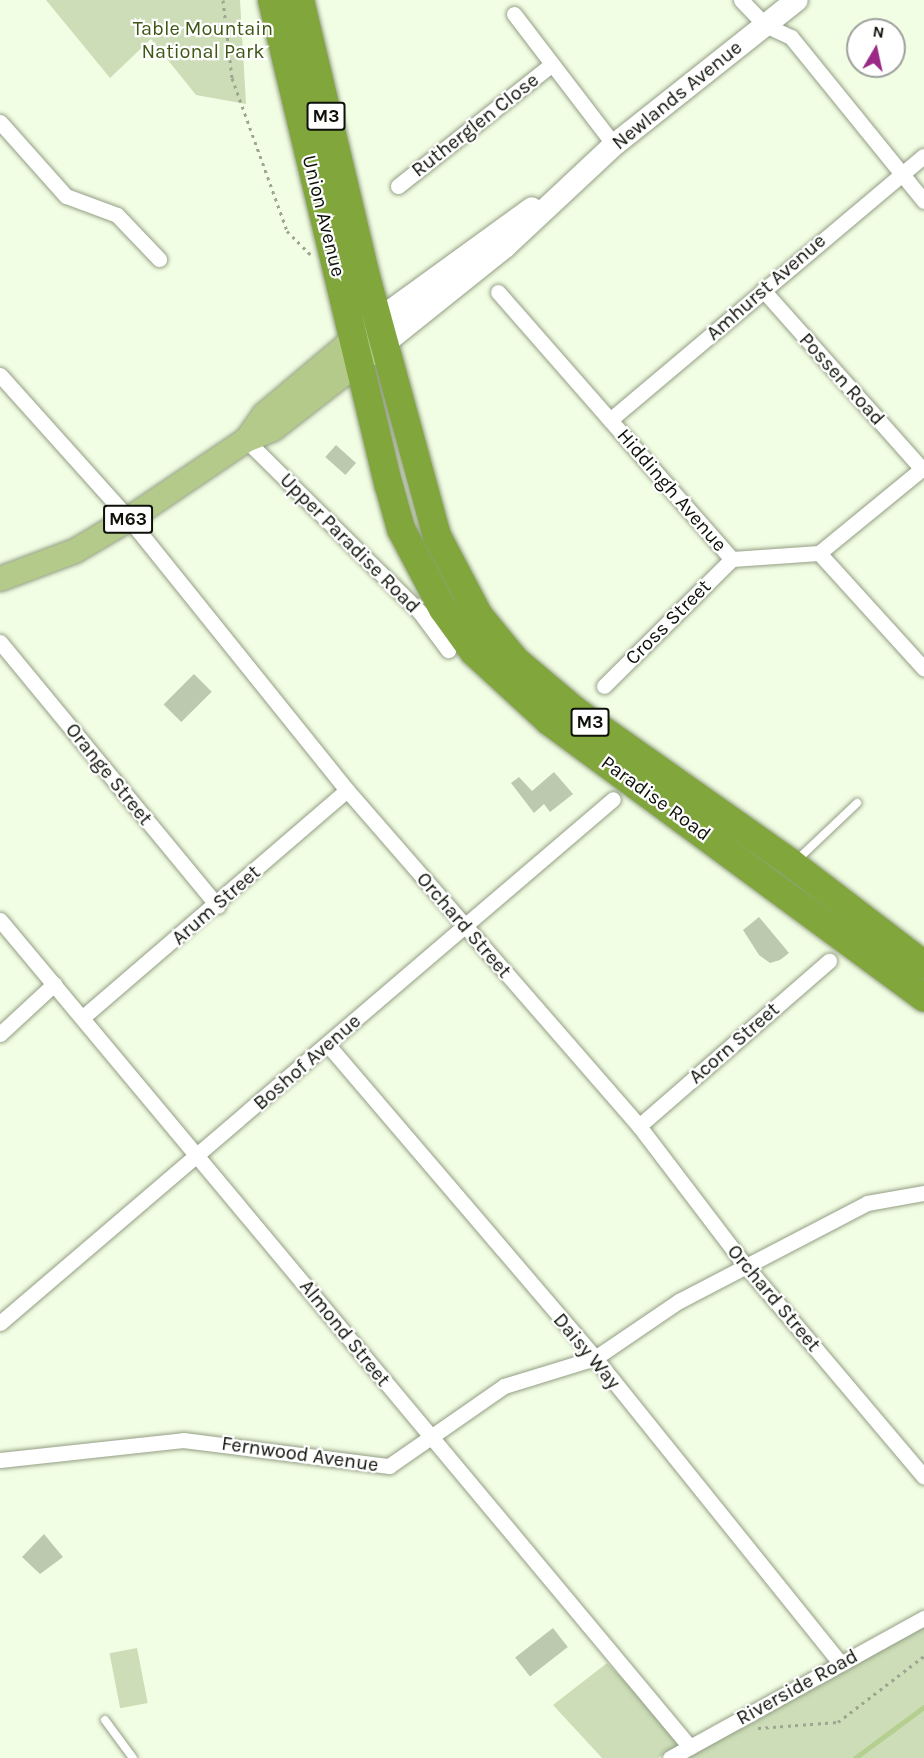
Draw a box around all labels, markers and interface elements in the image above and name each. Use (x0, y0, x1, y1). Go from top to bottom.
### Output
park label: Table Mountain National Park (133, 17, 273, 64)
north arrow (846, 18, 906, 78)
text: N (871, 21, 886, 42)
street label: Newlands Avenue (607, 35, 747, 155)
street label: Rutherglen Close (407, 68, 543, 182)
road number: M3 (306, 101, 346, 131)
street label: Union Avenue (297, 153, 351, 279)
street label: Amhurst Avenue (701, 229, 831, 345)
street label: Possen Road (794, 328, 890, 430)
street label: Hiddingh Avenue (612, 424, 732, 556)
street label: Upper Paradise Road (275, 468, 425, 618)
road number: M63 (102, 504, 154, 534)
street label: Cross Street (620, 574, 716, 670)
road number: M3 (570, 707, 610, 737)
street label: Orange Street (61, 718, 157, 830)
street label: Paradise Road (596, 750, 716, 846)
street label: Arum Street (167, 860, 265, 950)
street label: Orchard Street (412, 867, 516, 983)
street label: Acorn Street (684, 997, 784, 1089)
street label: Boshof Avenue (248, 1009, 366, 1115)
street label: Orchard Street (722, 1240, 826, 1356)
street label: Almond Street (295, 1275, 395, 1391)
street label: Daisy Way (548, 1308, 626, 1394)
street label: Fernwood Avenue (220, 1431, 380, 1477)
street label: Riverside Road (732, 1644, 862, 1730)

